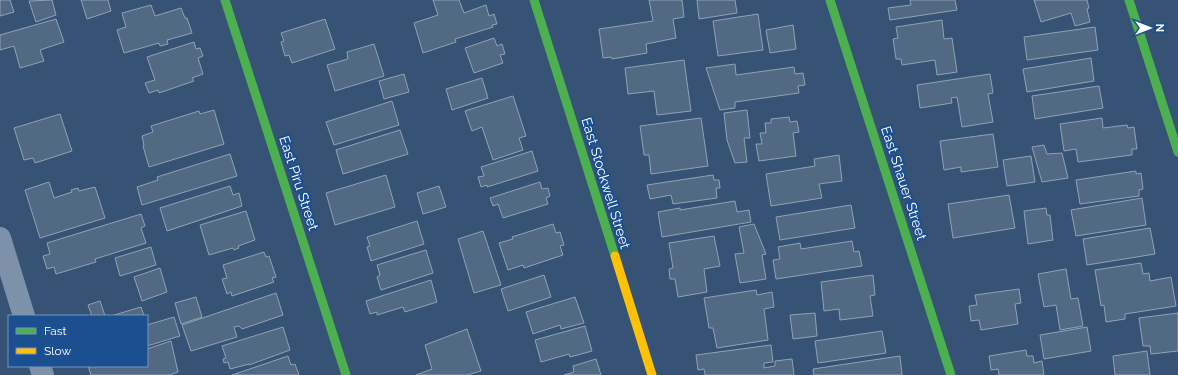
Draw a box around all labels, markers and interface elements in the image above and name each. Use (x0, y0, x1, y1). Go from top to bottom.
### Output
north arrow (1130, 8, 1170, 48)
text: N (1153, 24, 1166, 32)
street label: East Stockwell Street (578, 115, 634, 251)
street label: East Shauer Street (878, 124, 930, 242)
street label: East Piru Street (276, 134, 322, 233)
legend (8, 315, 148, 367)
text: Fast (44, 324, 67, 338)
text: Slow (44, 344, 71, 358)

